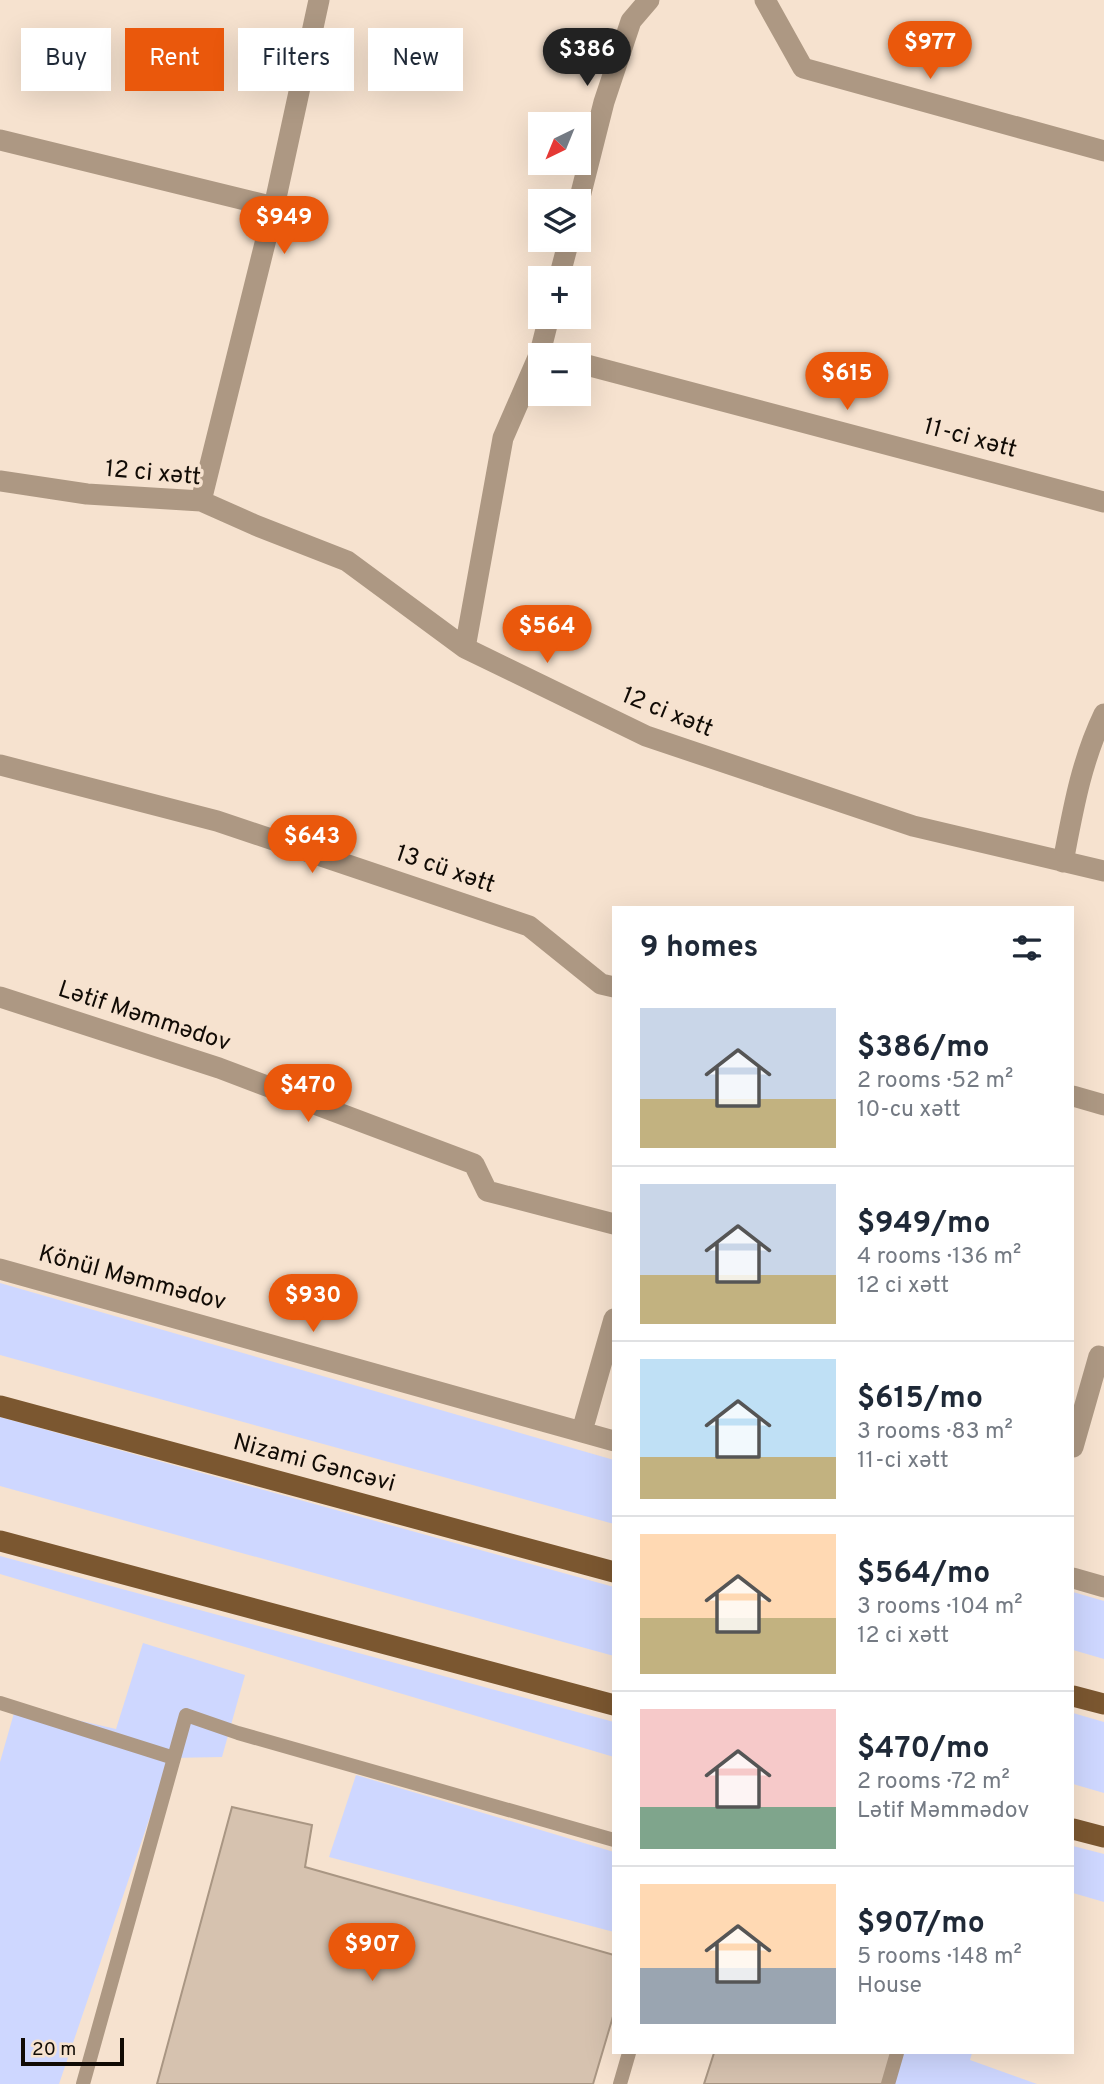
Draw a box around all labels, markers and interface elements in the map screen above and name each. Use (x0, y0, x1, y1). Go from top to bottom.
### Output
pin: $977 (889, 22, 971, 81)
chip: Buy (21, 28, 111, 91)
chip: Rent (125, 28, 224, 91)
chip: Filters (238, 28, 354, 91)
chip: New (368, 28, 463, 91)
pin: $386 (546, 28, 628, 88)
text: $977 (904, 29, 956, 58)
text: $386 (559, 36, 615, 65)
north arrow (528, 112, 592, 175)
map controls (528, 112, 591, 406)
button: layers (528, 189, 591, 252)
pin: $949 (243, 196, 325, 256)
text: $949 (256, 204, 312, 233)
button: + (528, 266, 591, 329)
button: − (528, 343, 591, 406)
pin: $615 (806, 352, 888, 412)
text: $615 (821, 360, 873, 389)
street label: 11-ci xətt (920, 412, 1020, 466)
street label: 12 ci xətt (104, 455, 202, 493)
pin: $564 (506, 606, 588, 665)
text: $564 (519, 613, 575, 642)
street label: 12 ci xətt (617, 681, 717, 745)
pin: $643 (271, 816, 353, 875)
text: $643 (284, 823, 340, 852)
street label: 13 cü xətt (391, 839, 499, 901)
icon: filters (1008, 929, 1046, 967)
text: 9 homes (640, 930, 758, 967)
street label: Lətif Məmmədov (54, 975, 234, 1059)
text: $386/mo (857, 1030, 990, 1067)
icon: home (696, 1036, 780, 1120)
pin: $470 (267, 1064, 349, 1124)
text: 2 rooms · 52 m² (857, 1067, 1013, 1096)
text: $470 (280, 1072, 336, 1101)
text: 10-cu xətt (857, 1096, 961, 1125)
text: $949/mo (857, 1206, 990, 1243)
icon: home (696, 1212, 780, 1296)
street label: Könül Məmmədov (35, 1240, 229, 1318)
text: 4 rooms · 136 m² (857, 1243, 1021, 1272)
text: 12 ci xətt (857, 1272, 949, 1301)
pin: $930 (272, 1274, 354, 1334)
text: $930 (285, 1282, 341, 1311)
text: $615/mo (857, 1381, 983, 1418)
icon: home (696, 1387, 780, 1471)
text: 3 rooms · 83 m² (857, 1418, 1013, 1447)
street label: Nizami Gəncəvi (230, 1428, 398, 1500)
text: 11-ci xətt (857, 1447, 949, 1476)
text: $564/mo (857, 1556, 990, 1593)
icon: home (696, 1562, 780, 1646)
text: 3 rooms · 104 m² (857, 1593, 1022, 1622)
text: 12 ci xətt (857, 1622, 949, 1651)
text: $470/mo (857, 1731, 989, 1768)
icon: home (696, 1737, 780, 1821)
text: 2 rooms · 72 m² (857, 1768, 1010, 1797)
text: Lətif Məmmədov (857, 1797, 1029, 1826)
text: $907/mo (857, 1906, 985, 1943)
icon: home (696, 1912, 780, 1996)
pin: $907 (331, 1924, 413, 1983)
text: $907 (344, 1931, 400, 1960)
text: 5 rooms · 148 m² (857, 1943, 1022, 1972)
text: House (857, 1972, 922, 2001)
scale bar (21, 2035, 124, 2067)
text: 20 m (32, 2038, 76, 2062)

